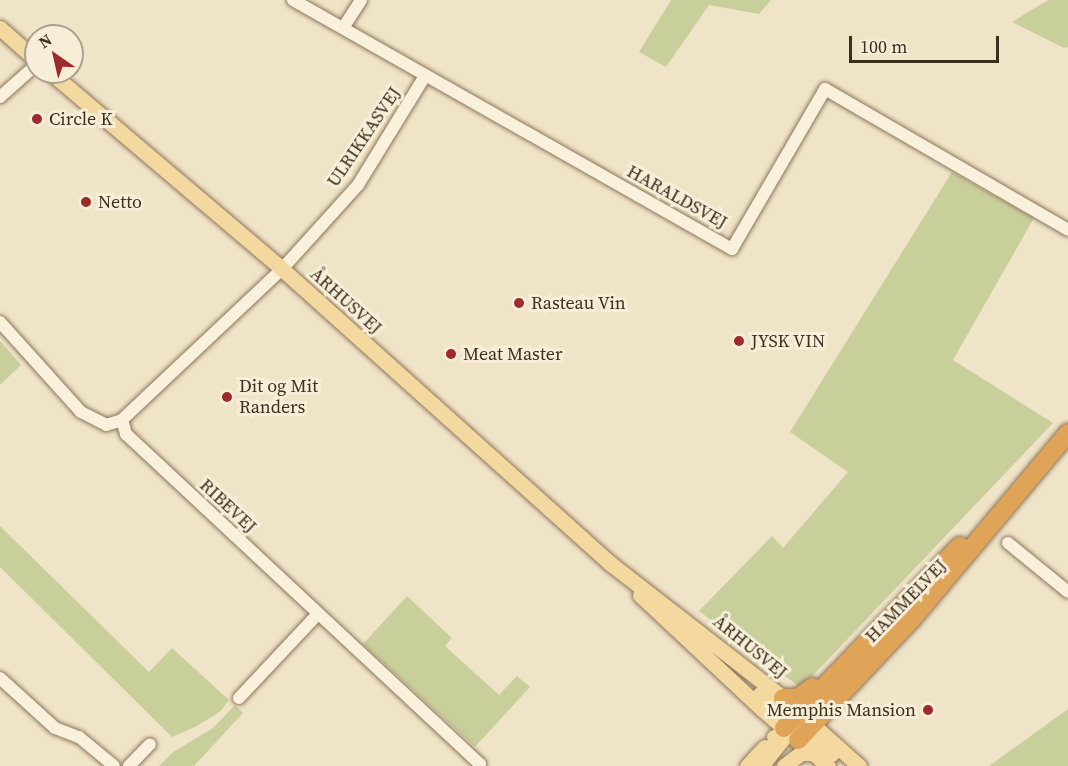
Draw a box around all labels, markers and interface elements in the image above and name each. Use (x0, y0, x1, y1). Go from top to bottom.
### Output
north arrow (24, 24, 84, 84)
scale bar (852, 24, 1002, 62)
text: N (34, 28, 56, 53)
text: 100 m (860, 34, 907, 59)
street label: ULRIKKASVEJ (323, 83, 405, 191)
place label: Circle K (49, 108, 112, 130)
marker: Circle K (30, 112, 44, 126)
street label: HARALDSVEJ (623, 161, 731, 233)
place label: Netto (98, 191, 142, 213)
marker: Netto (79, 195, 93, 209)
street label: ÅRHUSVEJ (306, 263, 386, 339)
place label: Rasteau Vin (531, 292, 626, 314)
marker: Rasteau Vin (512, 296, 526, 310)
place label: JYSK VIN (751, 330, 826, 352)
marker: JYSK VIN (732, 334, 746, 348)
place label: Meat Master (463, 343, 563, 365)
marker: Meat Master (444, 347, 458, 361)
place label: Dit og Mit Randers (239, 376, 318, 418)
marker: Dit og Mit Randers (220, 390, 234, 404)
street label: RIBEVEJ (195, 474, 261, 538)
street label: HAMMELVEJ (861, 555, 951, 647)
street label: ÅRHUSVEJ (709, 611, 791, 683)
place label: Memphis Mansion (767, 699, 916, 721)
marker: Memphis Mansion (921, 703, 935, 717)

